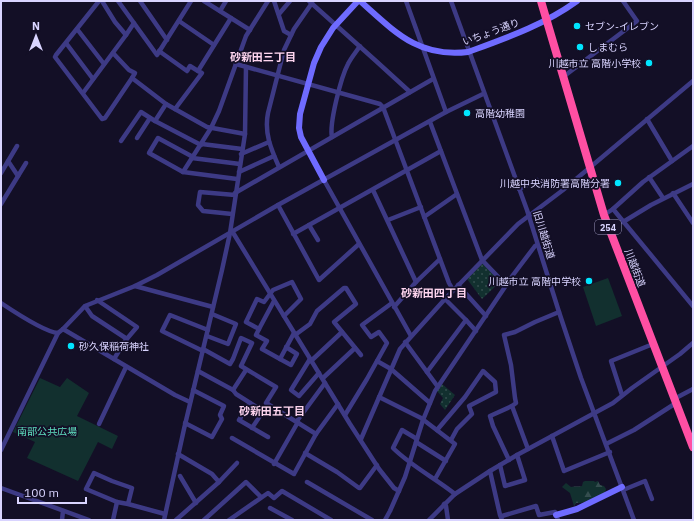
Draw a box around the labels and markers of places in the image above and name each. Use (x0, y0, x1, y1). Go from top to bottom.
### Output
place label: セブン-イレブン (585, 20, 659, 33)
marker: セブン-イレブン (572, 21, 582, 31)
place label: しまむら (588, 41, 628, 54)
marker: しまむら (575, 42, 585, 52)
place label: 川越市立 高階小学校 (549, 57, 641, 70)
marker: 川越市立 高階小学校 (644, 58, 654, 68)
place label: 高階幼稚園 (475, 107, 525, 120)
marker: 高階幼稚園 (462, 108, 472, 118)
place label: 川越中央消防署高階分署 (500, 177, 610, 190)
marker: 川越中央消防署高階分署 (613, 178, 623, 188)
place label: 川越市立 高階中学校 (489, 275, 581, 288)
marker: 川越市立 高階中学校 (584, 276, 594, 286)
place label: 砂久保稲荷神社 (79, 340, 149, 353)
marker: 砂久保稲荷神社 (66, 341, 76, 351)

